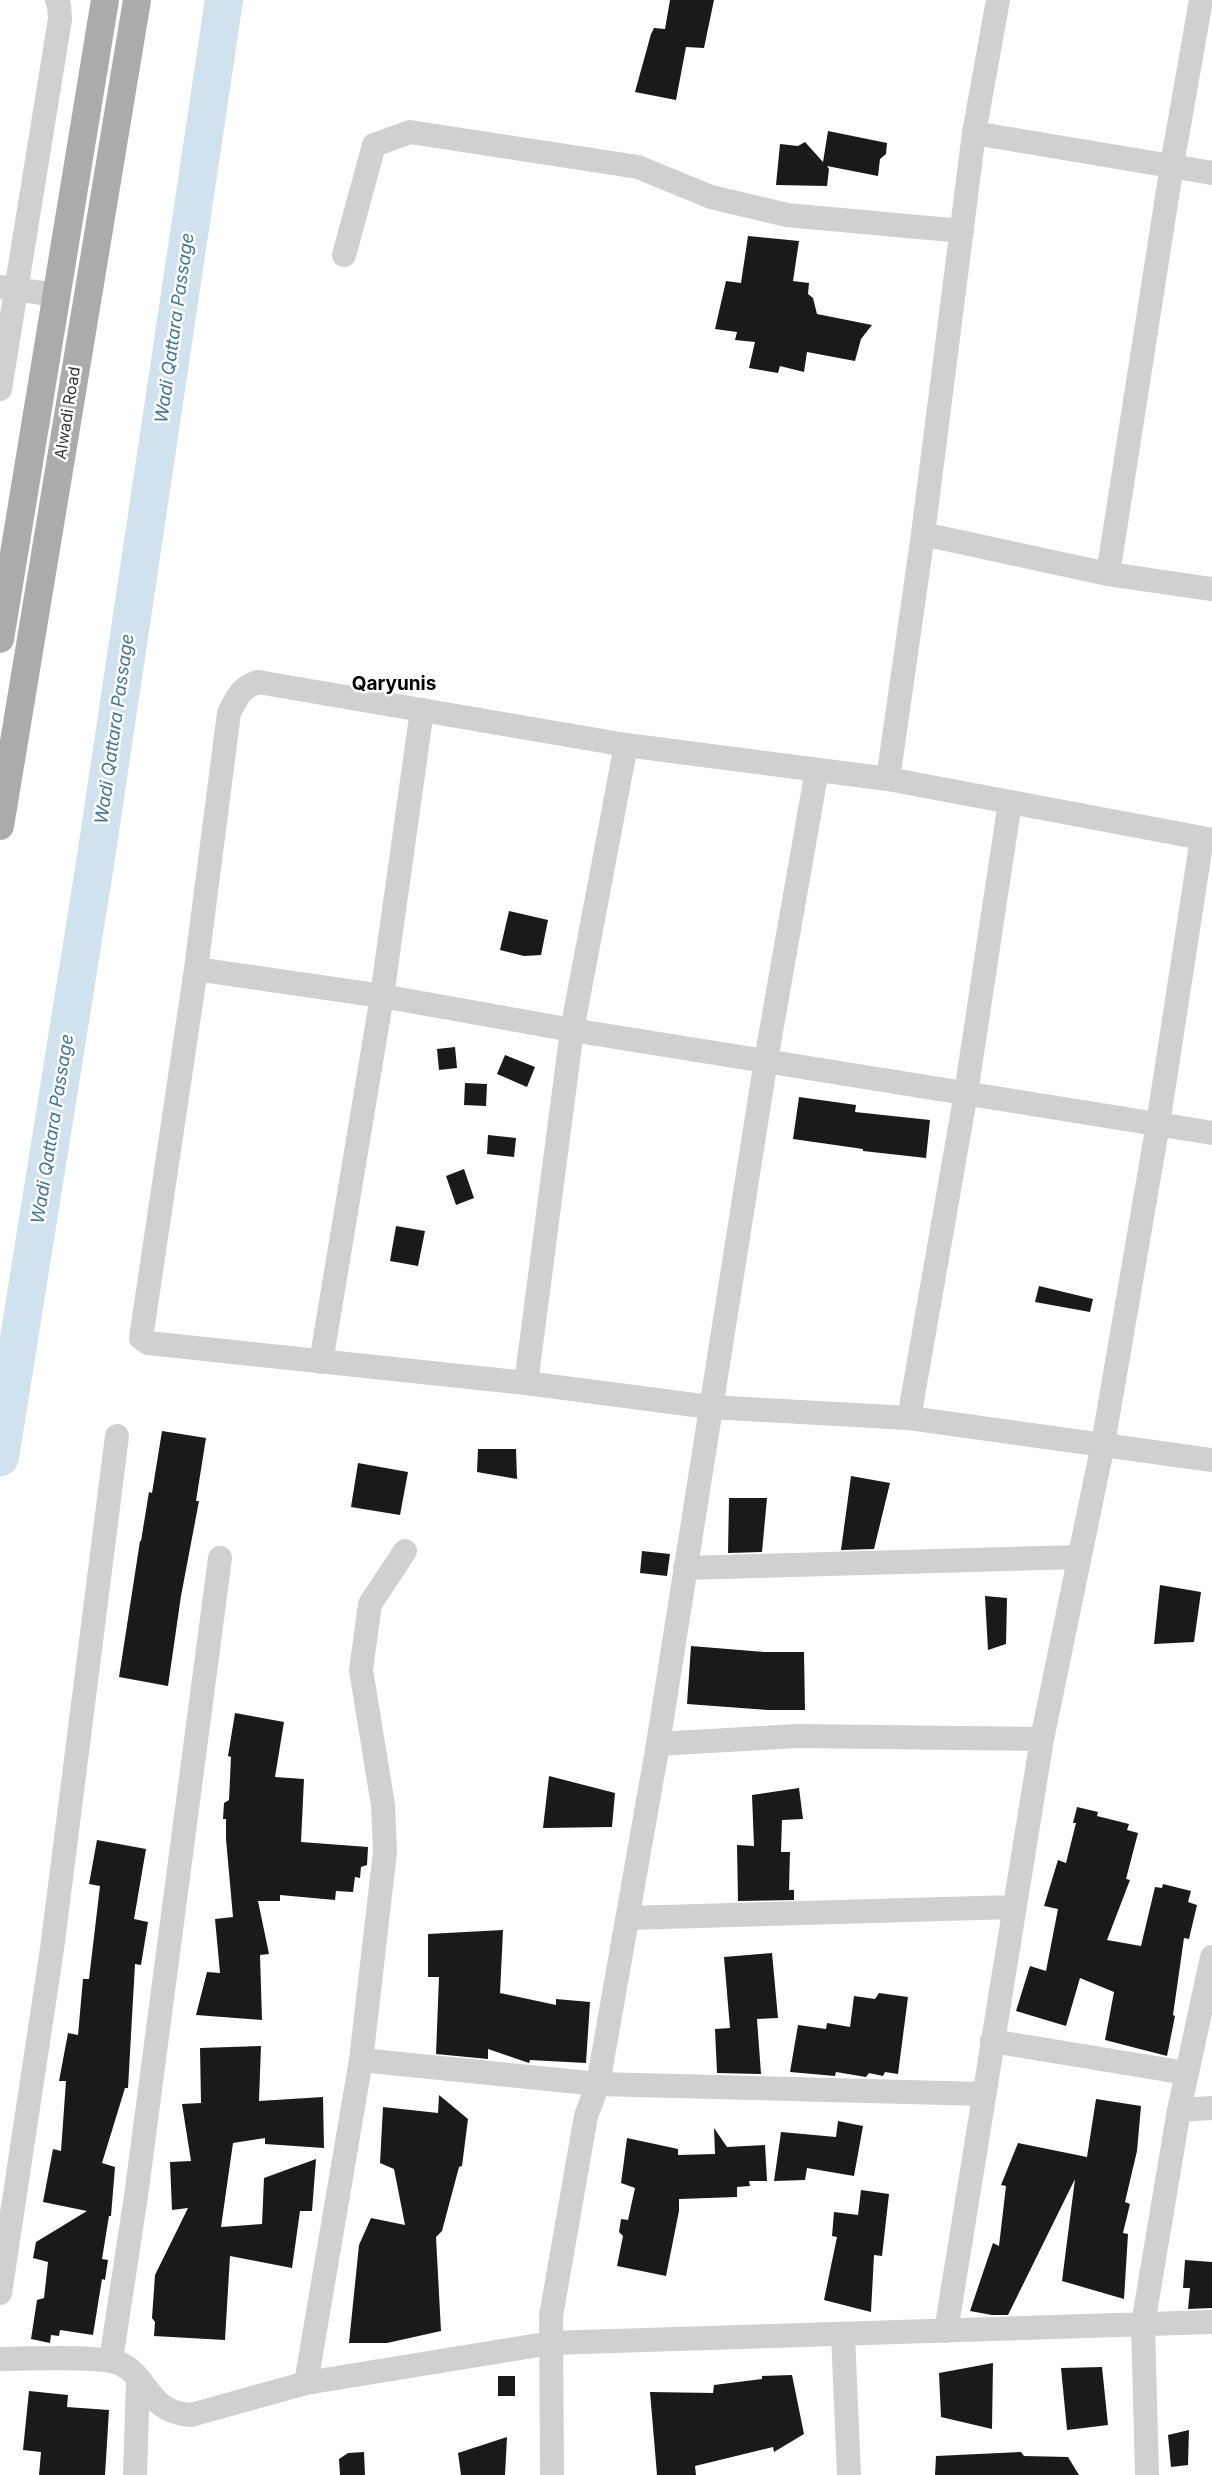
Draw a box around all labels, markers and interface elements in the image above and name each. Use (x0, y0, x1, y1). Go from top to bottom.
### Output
water label: Wadi Qattara Passage (151, 231, 199, 425)
street label: Alwadi Road (51, 365, 85, 461)
water label: Wadi Qattara Passage (91, 632, 139, 826)
district label: Qaryunis (352, 673, 436, 695)
water label: Wadi Qattara Passage (27, 1033, 79, 1225)

